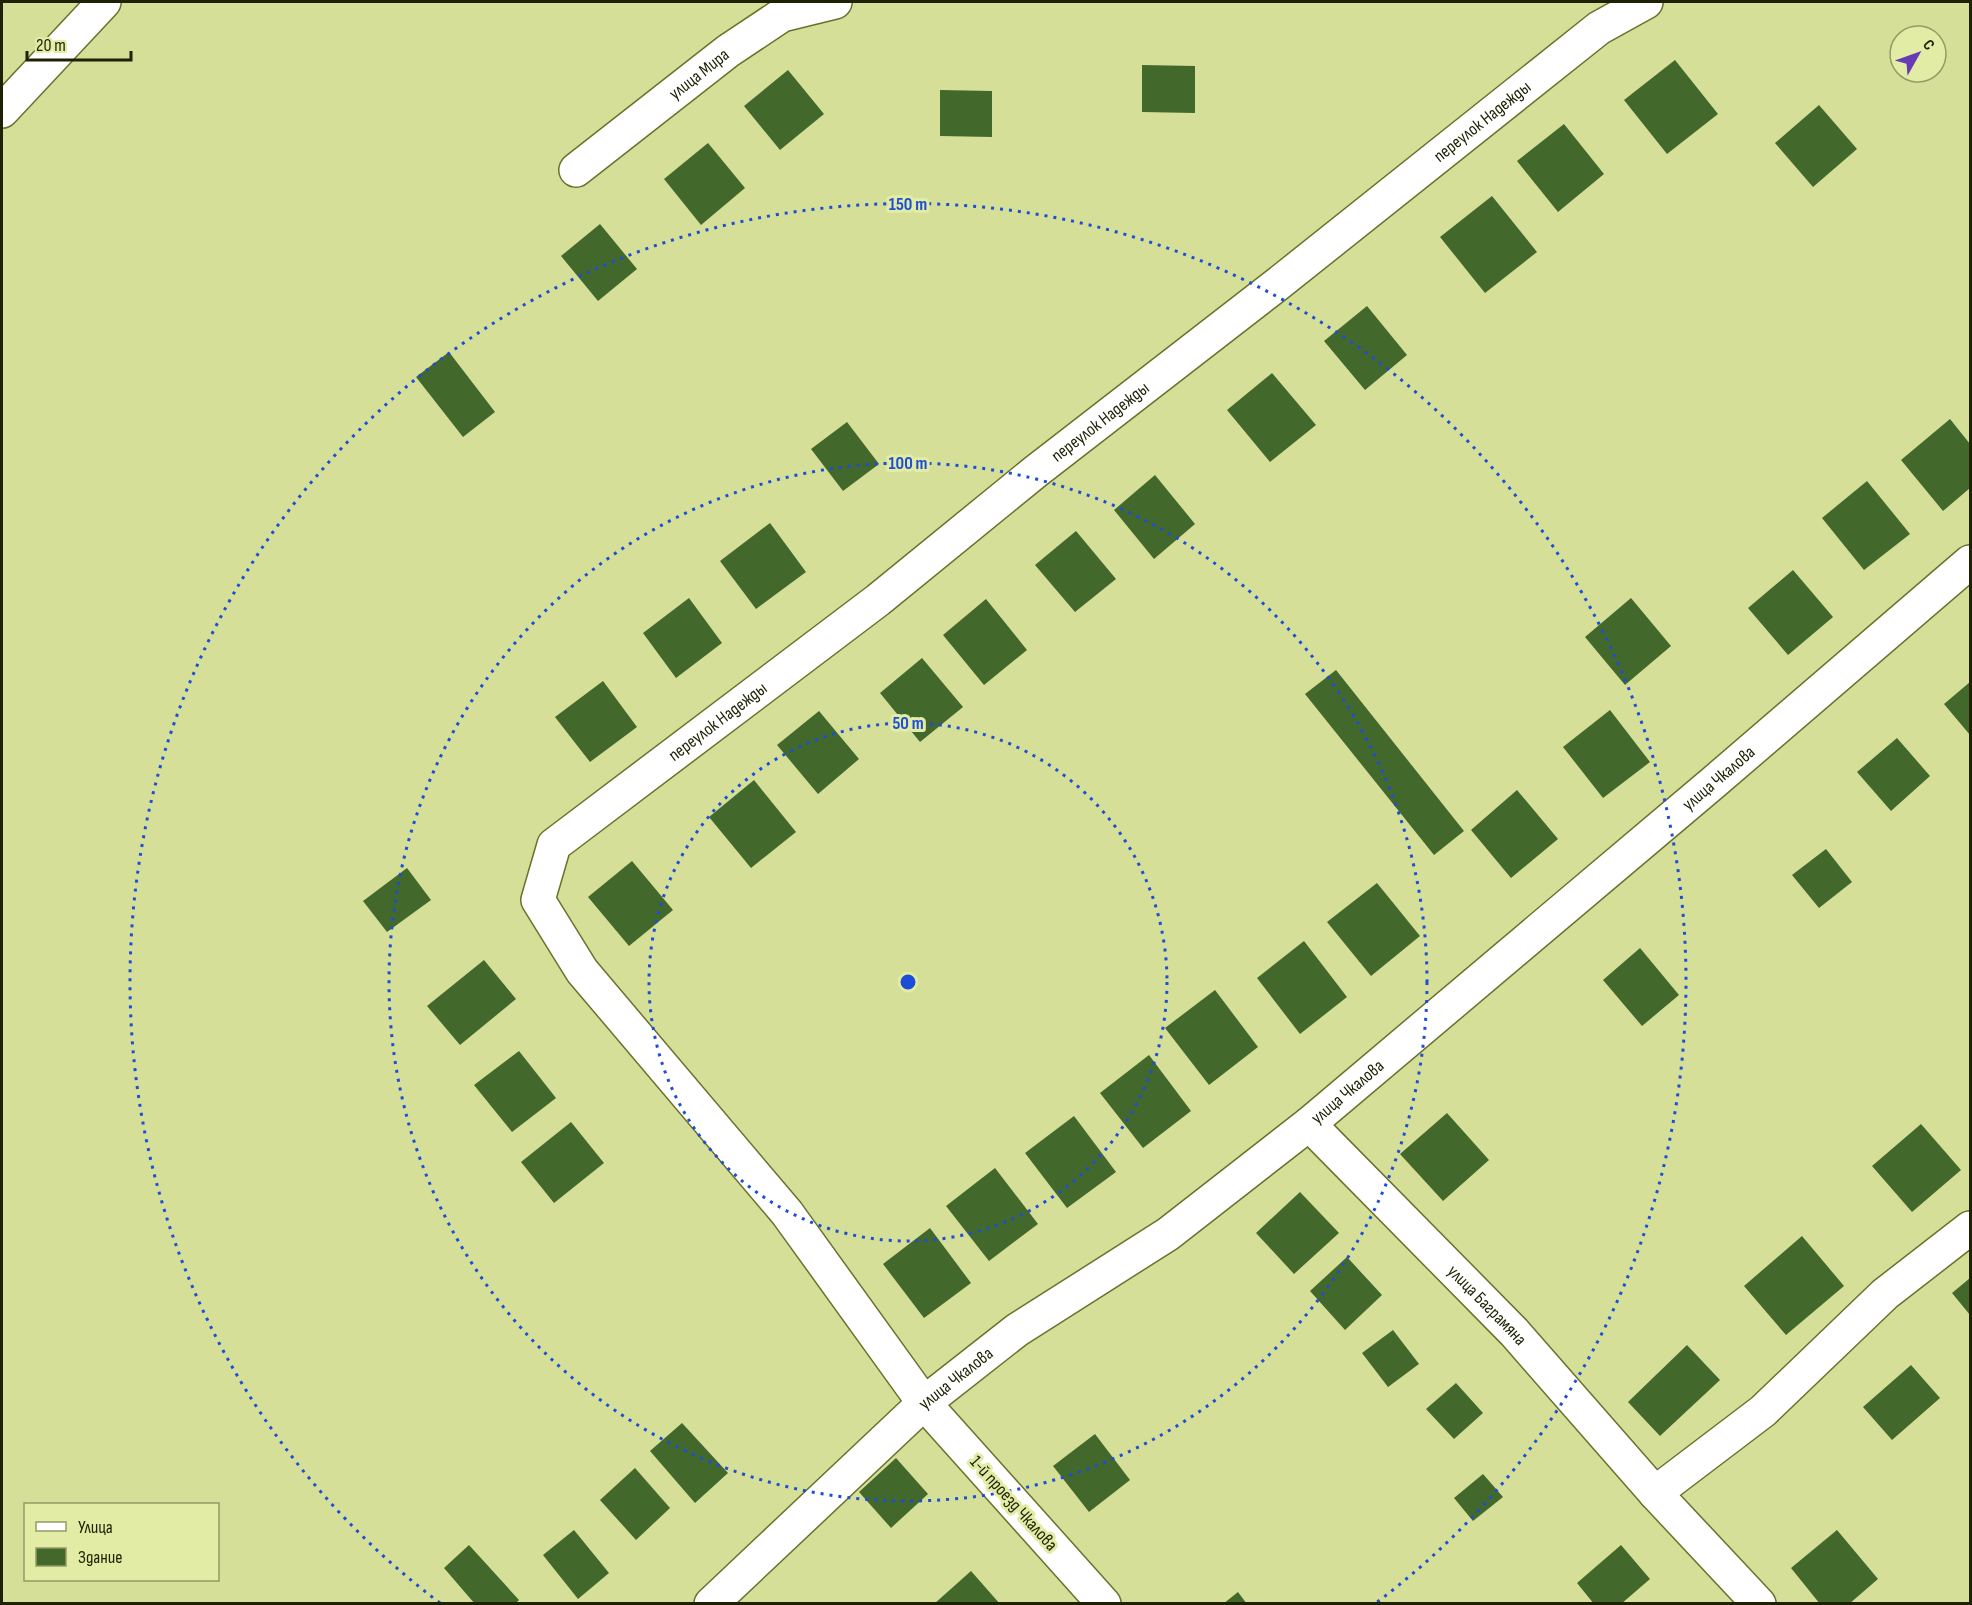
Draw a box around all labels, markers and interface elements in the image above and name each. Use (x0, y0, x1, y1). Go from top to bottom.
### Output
scale bar (27, 24, 130, 62)
north arrow (1888, 24, 1948, 84)
text: 20 m (36, 35, 66, 56)
text: С (1918, 36, 1938, 55)
street label: улица Мира (665, 44, 733, 104)
street label: переулок Надежды (1430, 77, 1535, 167)
text: 150 m (889, 194, 927, 215)
street label: переулок Надежды (1047, 378, 1153, 467)
text: 100 m (889, 453, 928, 474)
street label: переулок Надежды (664, 678, 771, 766)
text: 50 m (892, 713, 924, 734)
street label: улица Чкалова (1678, 742, 1759, 815)
centre of rings (898, 972, 918, 992)
street label: улица Чкалова (1307, 1055, 1388, 1129)
street label: улица Баграмяна (1443, 1261, 1531, 1350)
street label: улица Чкалова (914, 1343, 997, 1414)
street label: 1-й проезд Чкалова (965, 1451, 1062, 1555)
legend (24, 1503, 219, 1581)
text: Улица (78, 1517, 113, 1538)
text: Здание (78, 1547, 123, 1568)

